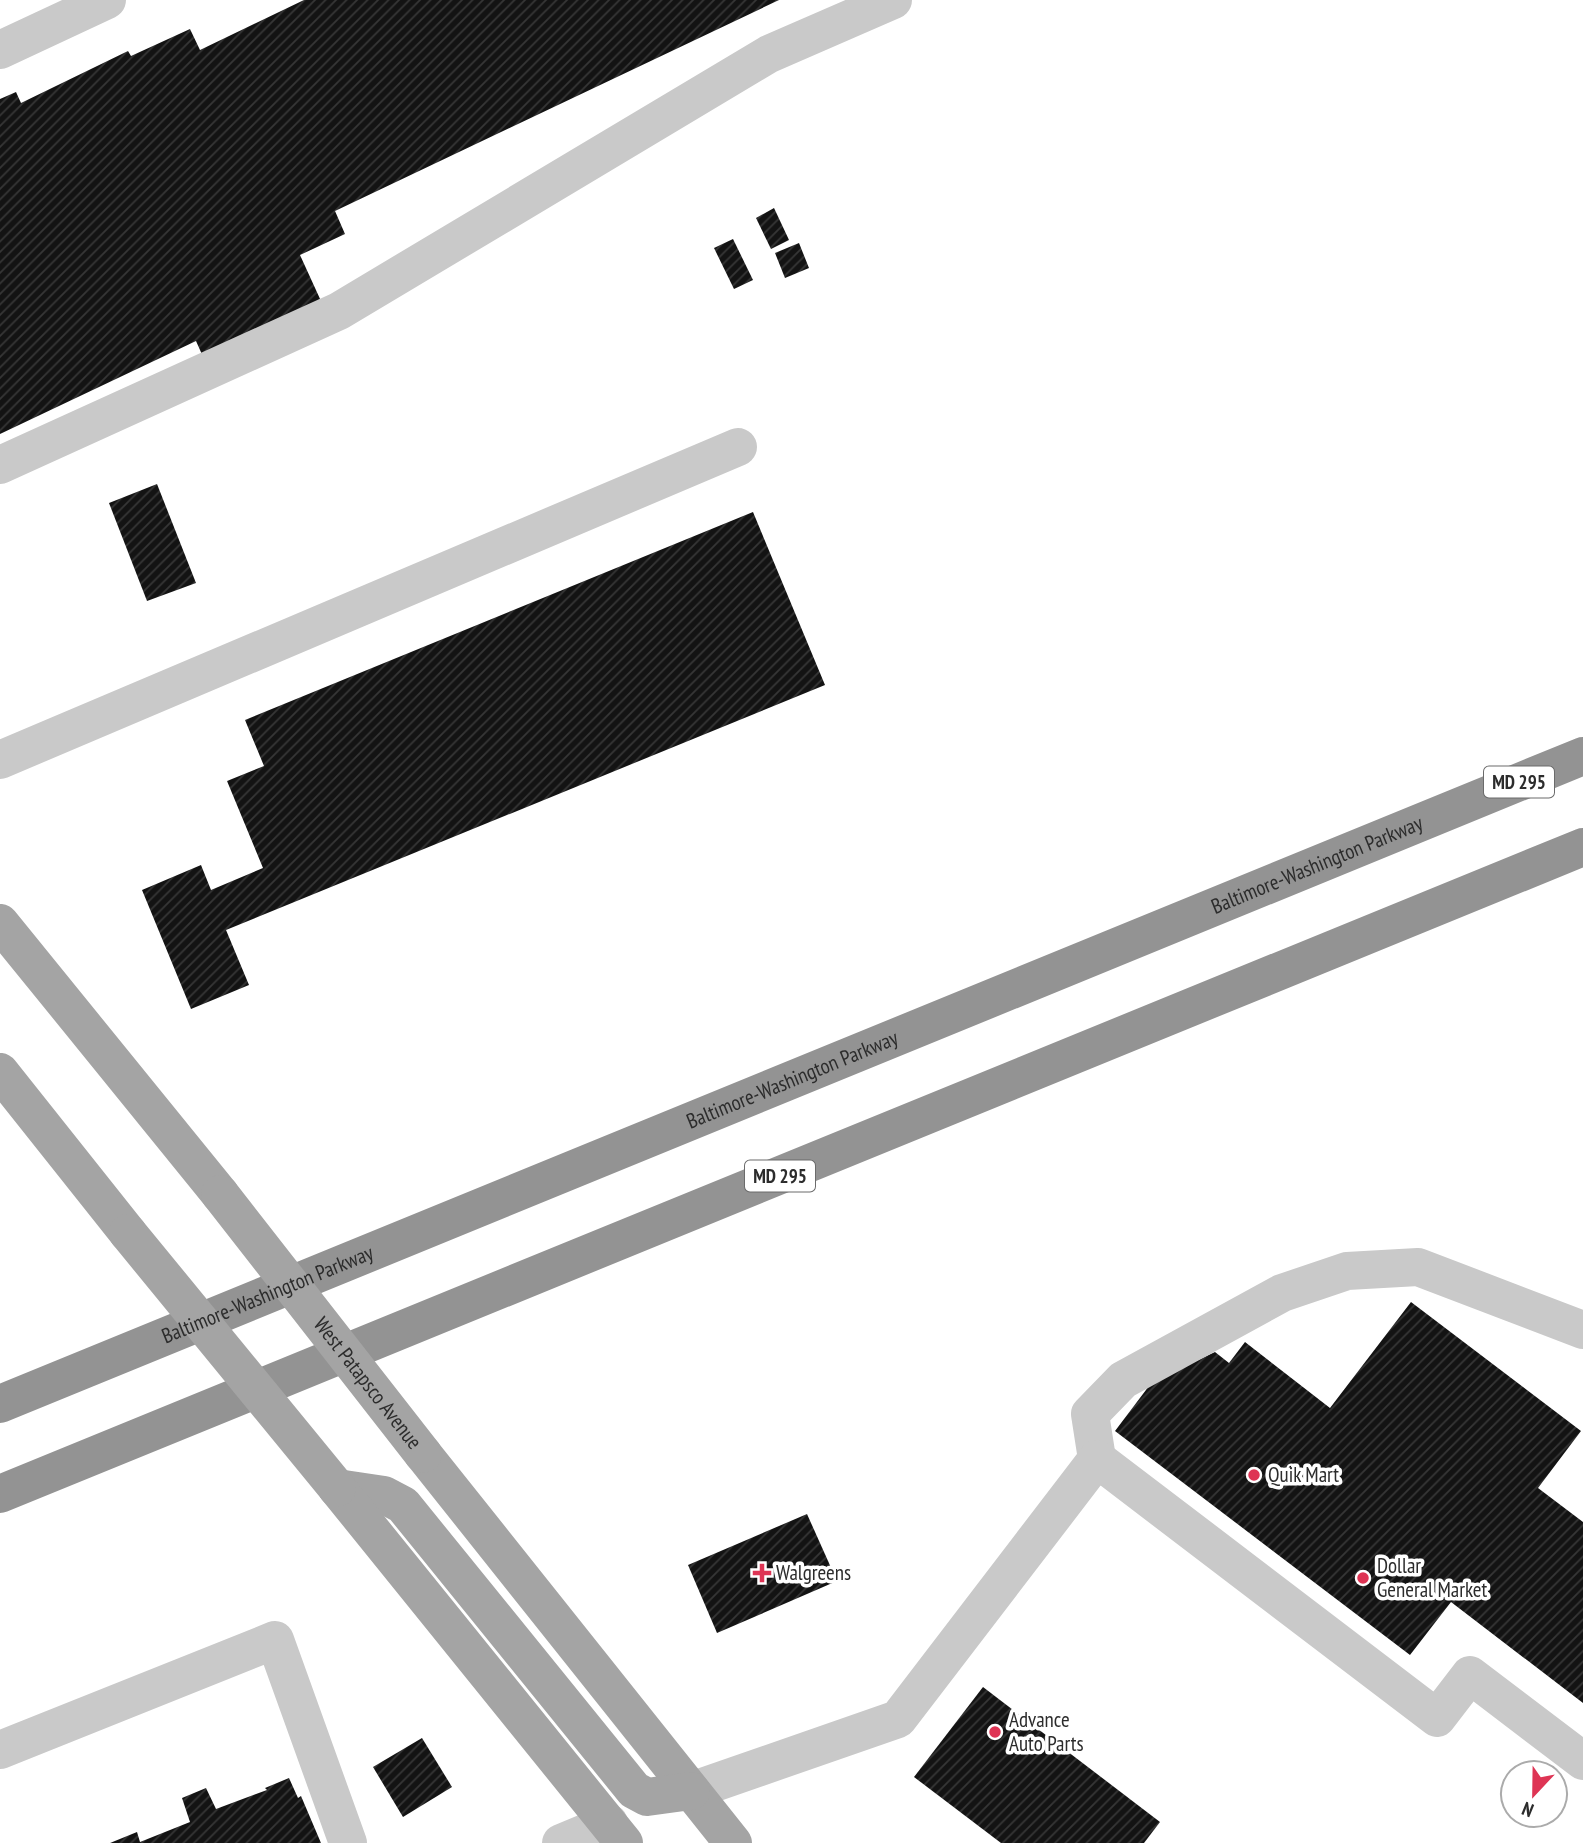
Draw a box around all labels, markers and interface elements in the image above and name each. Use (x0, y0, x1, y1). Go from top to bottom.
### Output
road number: MD 295 (1484, 766, 1554, 797)
street label: Baltimore-Washington Parkway (1207, 809, 1427, 920)
street label: Baltimore-Washington Parkway (682, 1024, 902, 1135)
road number: MD 295 (745, 1160, 815, 1192)
street label: Baltimore-Washington Parkway (158, 1239, 377, 1349)
street label: West Patapsco Avenue (308, 1311, 428, 1454)
place label: Quik Mart (1268, 1461, 1339, 1488)
marker: Quik Mart (1246, 1467, 1262, 1483)
place label: Dollar General Market (1377, 1552, 1488, 1603)
place label: Walgreens (776, 1559, 851, 1586)
marker: Walgreens (754, 1565, 770, 1581)
marker: Dollar General Market (1355, 1570, 1371, 1586)
place label: Advance Auto Parts (1009, 1706, 1084, 1757)
marker: Advance Auto Parts (987, 1724, 1003, 1740)
north arrow (1499, 1759, 1569, 1829)
text: N (1518, 1797, 1537, 1823)

